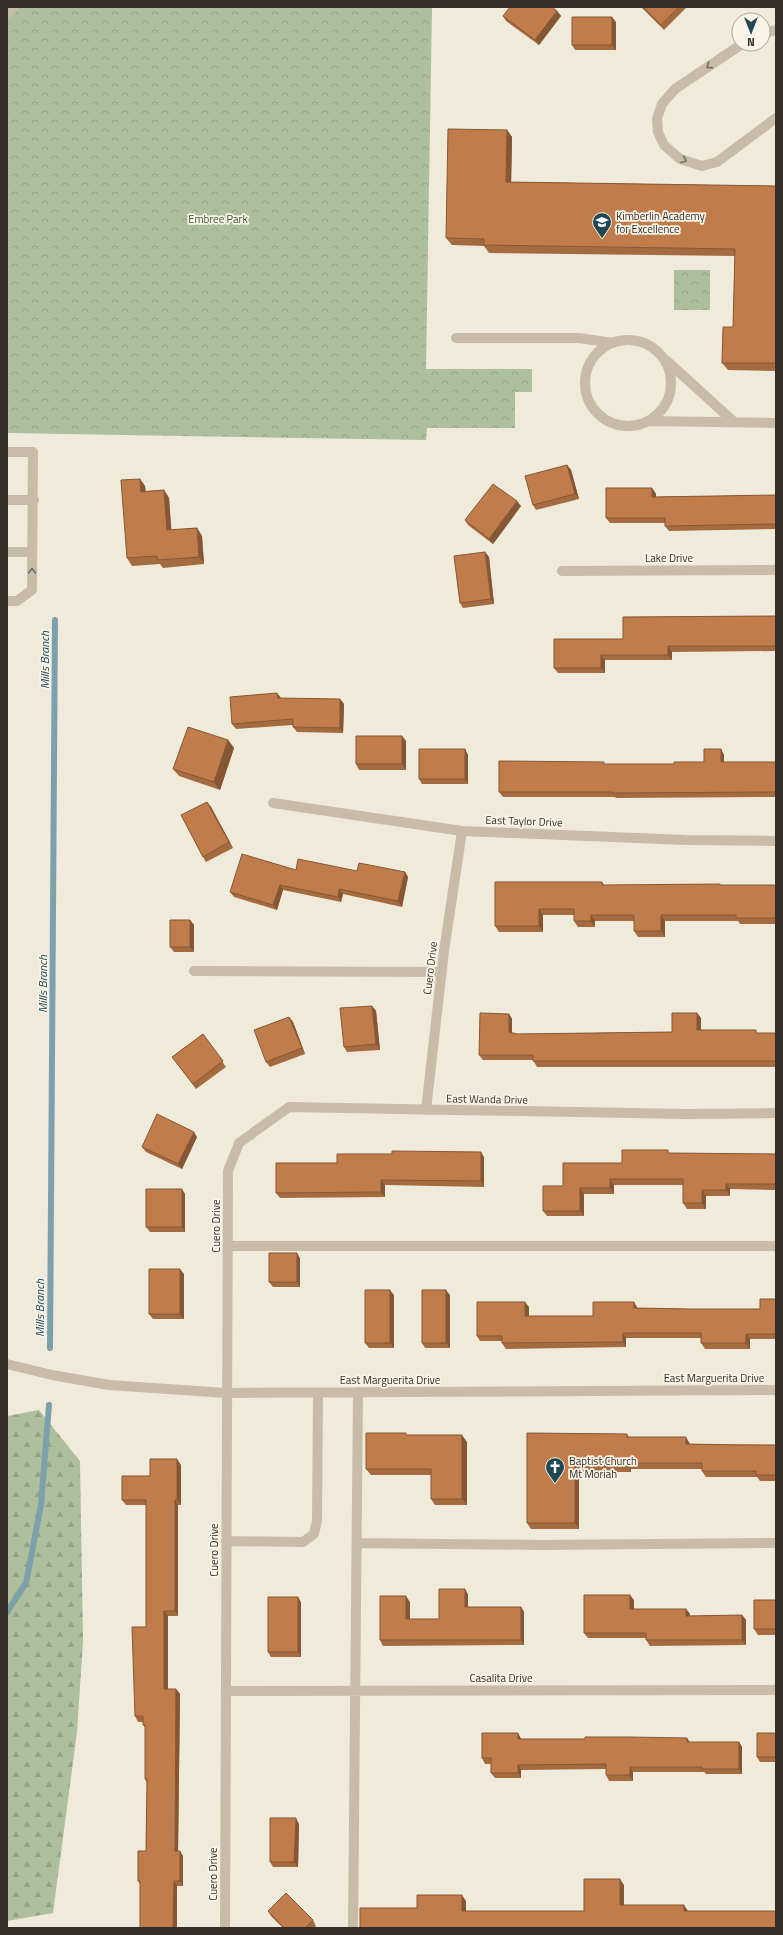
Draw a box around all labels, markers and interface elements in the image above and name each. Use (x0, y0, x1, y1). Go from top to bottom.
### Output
north arrow (731, 12, 771, 52)
text: N (747, 34, 755, 50)
one-way arrow (707, 61, 714, 68)
one-way arrow (681, 155, 688, 163)
place label: Kimberlin Academy for Excellence (616, 208, 706, 237)
park label: Embree Park (188, 211, 248, 227)
school or university icon: Kimberlin Academy for Excellence (591, 211, 613, 239)
street label: Lake Drive (645, 550, 693, 566)
one-way arrow (28, 568, 36, 574)
water label: Mills Branch (35, 630, 54, 689)
street label: East Taylor Drive (485, 812, 563, 830)
street label: Cuero Drive (419, 940, 441, 995)
water label: Mills Branch (33, 954, 52, 1013)
street label: East Wanda Drive (446, 1090, 528, 1108)
street label: Cuero Drive (208, 1199, 224, 1253)
water label: Mills Branch (30, 1278, 49, 1337)
street label: East Marguerita Drive (664, 1370, 765, 1386)
street label: East Marguerita Drive (340, 1372, 441, 1388)
place label: Baptist Church Mt Moriah (569, 1453, 637, 1482)
church icon: Baptist Church Mt Moriah (544, 1456, 566, 1484)
street label: Cuero Drive (206, 1523, 222, 1577)
street label: Casalita Drive (470, 1670, 533, 1686)
street label: Cuero Drive (205, 1847, 221, 1901)

